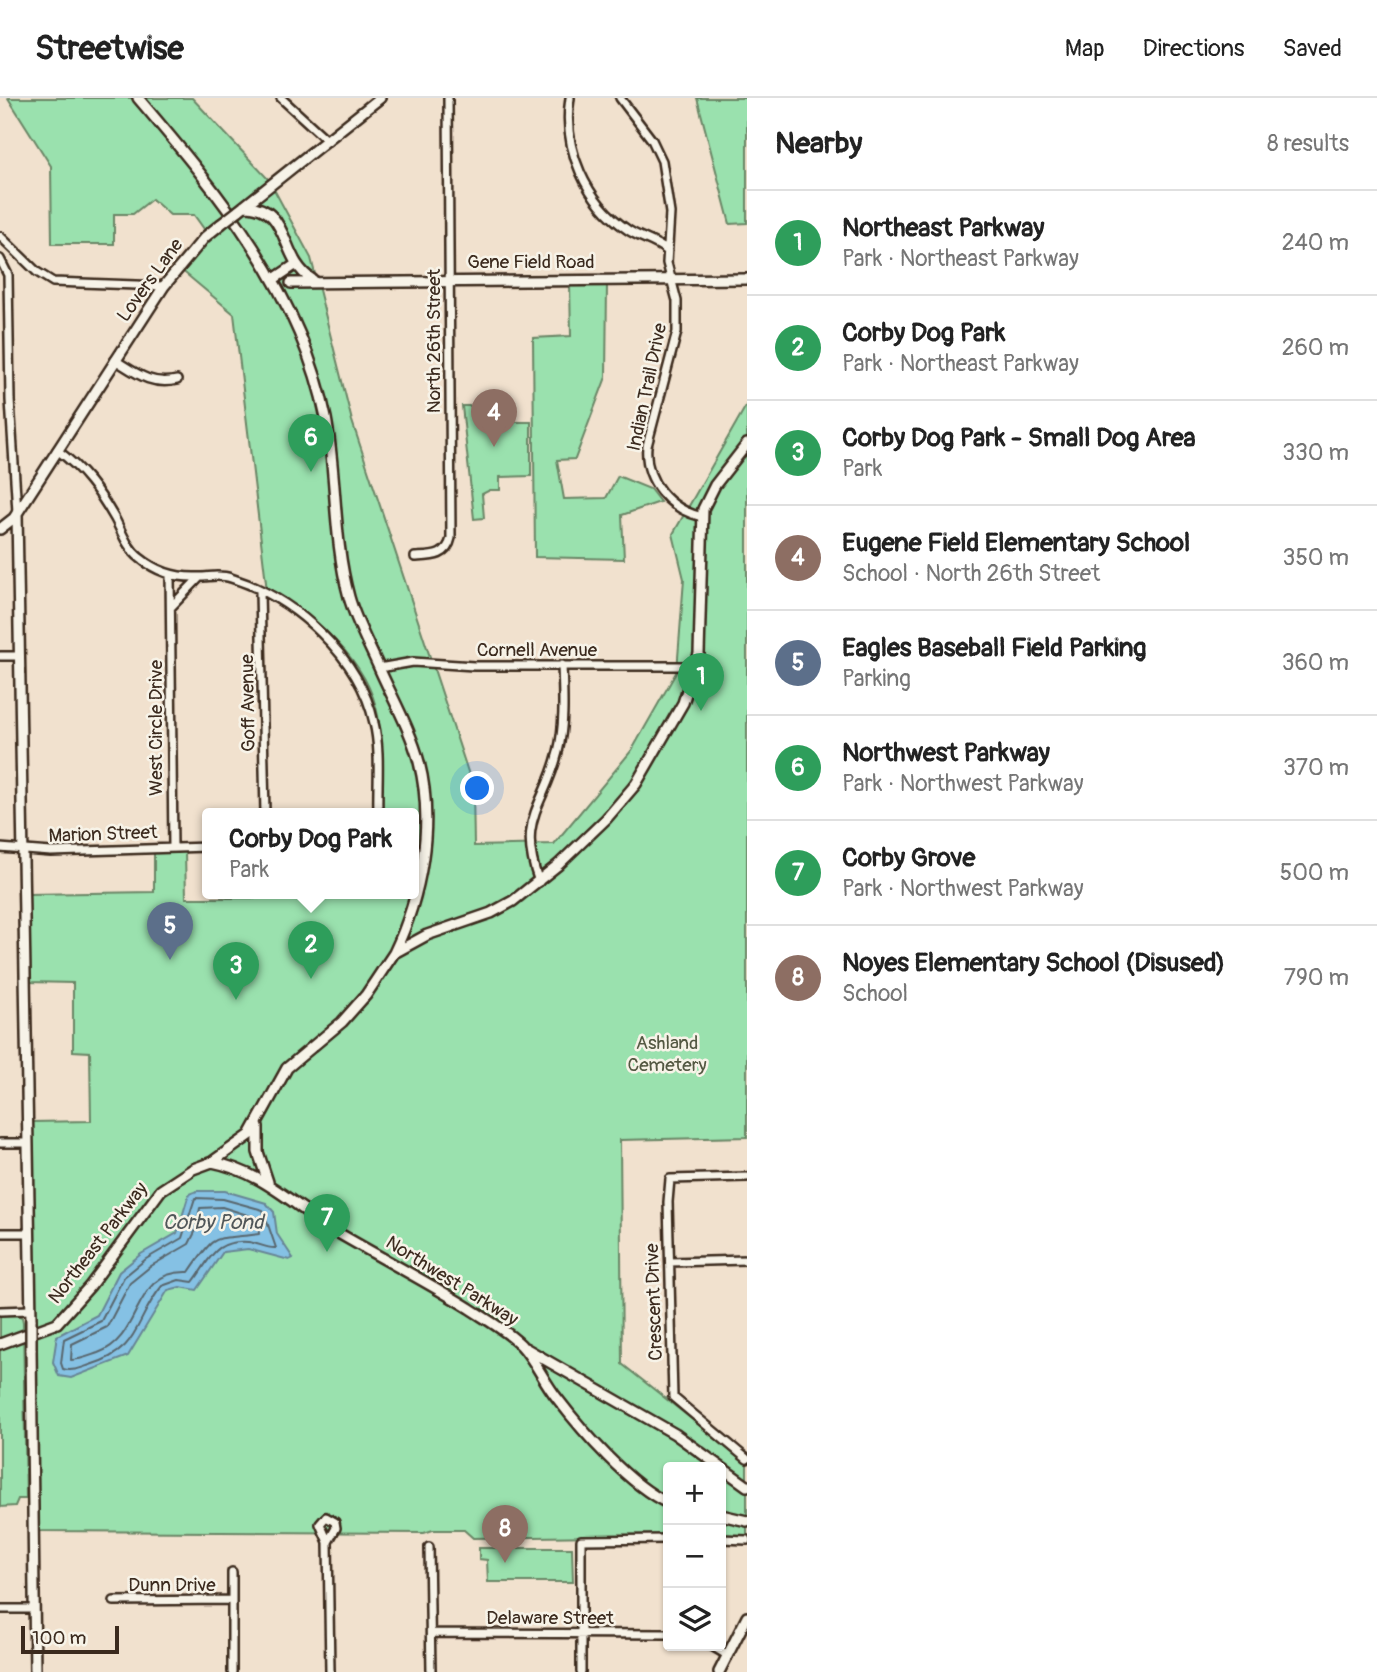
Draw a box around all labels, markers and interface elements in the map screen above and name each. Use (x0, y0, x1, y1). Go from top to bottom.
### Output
text: Streetwise (35, 28, 184, 69)
text: Map (1065, 34, 1105, 63)
text: Directions (1143, 34, 1244, 63)
text: Saved (1282, 34, 1342, 63)
text: Nearby (775, 125, 862, 162)
text: 8 results (1267, 129, 1349, 158)
text: Northeast Parkway (842, 212, 1044, 244)
text: 1 (794, 228, 803, 257)
text: 240 m (1282, 228, 1349, 257)
street label: Lovers Lane (112, 233, 189, 326)
text: Park · Northeast Parkway (842, 244, 1079, 273)
street label: Gene Field Road (467, 250, 595, 274)
street label: North 26th Street (422, 268, 446, 413)
text: Corby Dog Park (842, 317, 1005, 349)
street label: Indian Trail Drive (622, 320, 672, 453)
text: 2 (792, 333, 804, 362)
text: 260 m (1282, 333, 1349, 362)
text: Park · Northeast Parkway (842, 349, 1079, 378)
pin: 4 (471, 389, 517, 447)
pin: 6 (288, 414, 334, 472)
text: Corby Dog Park - Small Dog Area (842, 422, 1196, 454)
text: 3 (792, 438, 804, 467)
text: 330 m (1282, 438, 1349, 467)
text: Park (842, 454, 882, 483)
text: Eugene Field Elementary School (842, 527, 1190, 559)
text: 4 (791, 543, 805, 572)
text: 350 m (1283, 543, 1349, 572)
text: School · North 26th Street (842, 559, 1100, 588)
text: Eagles Baseball Field Parking (842, 632, 1146, 664)
street label: Cornell Avenue (477, 638, 598, 662)
text: 5 (792, 648, 804, 677)
text: 360 m (1282, 648, 1349, 677)
street label: Goff Avenue (235, 653, 261, 752)
pin: 1 (678, 653, 724, 711)
street label: West Circle Drive (144, 659, 168, 796)
text: Parking (842, 664, 911, 693)
text: Northwest Parkway (842, 737, 1050, 769)
text: 6 (791, 753, 805, 782)
text: 370 m (1283, 753, 1349, 782)
text: Park · Northwest Parkway (842, 769, 1084, 798)
your location (460, 771, 494, 805)
popup (202, 808, 419, 899)
street label: Marion Street (48, 820, 158, 848)
text: Corby Dog Park (229, 823, 392, 855)
text: Corby Grove (842, 842, 975, 874)
text: Park (229, 855, 269, 884)
text: 7 (792, 858, 804, 887)
text: 500 m (1280, 858, 1349, 887)
text: Park · Northwest Parkway (842, 874, 1084, 903)
pin: 5 (147, 902, 193, 960)
pin: 2 (288, 921, 334, 979)
pin: 3 (213, 942, 259, 1000)
text: Noyes Elementary School (Disused) (842, 947, 1225, 979)
text: 8 (792, 963, 804, 992)
text: 790 m (1284, 963, 1349, 992)
text: School (842, 979, 908, 1008)
park label: Ashland Cemetery (627, 1031, 707, 1077)
street label: Northeast Parkway (43, 1177, 153, 1309)
pin: 7 (304, 1194, 350, 1252)
water label: Corby Pond (163, 1209, 266, 1236)
street label: Northwest Parkway (381, 1231, 523, 1331)
street label: Crescent Drive (640, 1242, 668, 1361)
map controls (663, 1462, 726, 1651)
button: + (663, 1462, 726, 1525)
pin: 8 (482, 1505, 528, 1563)
button: − (663, 1525, 726, 1588)
street label: Dunn Drive (128, 1573, 216, 1597)
button: layers (663, 1588, 726, 1651)
street label: Delaware Street (486, 1606, 614, 1630)
scale bar (21, 1623, 119, 1655)
text: 100 m (32, 1626, 86, 1650)

